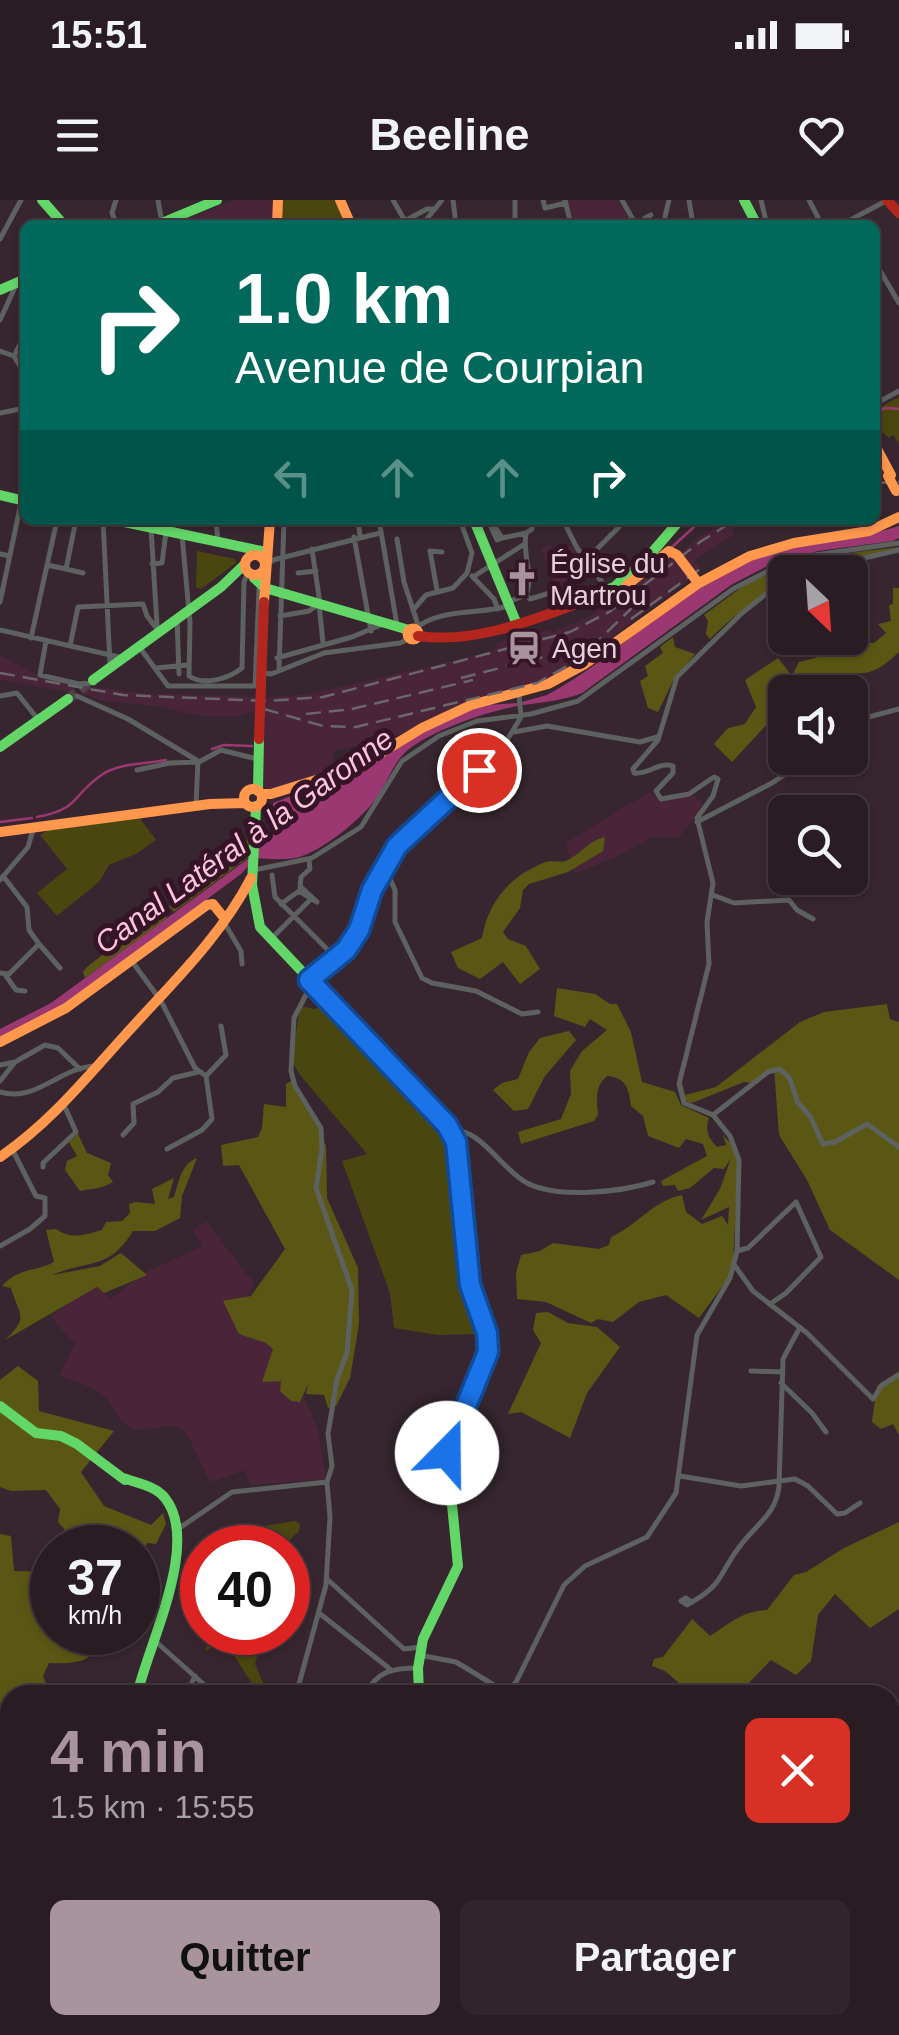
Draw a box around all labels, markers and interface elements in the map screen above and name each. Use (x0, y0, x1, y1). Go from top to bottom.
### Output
text: 15:51 (50, 14, 147, 56)
icon: menu (50, 108, 105, 163)
icon: heart (794, 108, 849, 163)
text: Beeline (369, 109, 530, 160)
icon: right (70, 260, 200, 390)
text: 1.0 km (235, 260, 453, 338)
text: Avenue de Courpian (235, 342, 644, 393)
icon: left (265, 450, 320, 505)
icon: ahead (370, 450, 425, 505)
icon: ahead (475, 450, 530, 505)
icon: right (580, 450, 635, 505)
place label: Église du Martrou (550, 548, 665, 611)
north arrow (768, 555, 868, 655)
map controls (768, 555, 868, 895)
church icon: Église du Martrou (503, 560, 541, 598)
station icon: Agen (505, 629, 543, 667)
place label: Agen (552, 633, 617, 664)
button: sound (768, 675, 868, 775)
water label: Canal Latéral à la Garonne (88, 721, 399, 960)
pin (437, 728, 522, 813)
icon: arrive (452, 743, 507, 798)
button: search (768, 795, 868, 895)
position arrow (395, 1401, 499, 1505)
speed limit sign: 40 (180, 1525, 310, 1655)
text: 37 (67, 1550, 123, 1606)
text: km/h (68, 1601, 122, 1629)
text: 4 min (50, 1718, 207, 1785)
button: close (745, 1718, 850, 1823)
text: 1.5 km · 15:55 (50, 1789, 255, 1825)
button: Quitter (50, 1900, 440, 2015)
button: Partager (460, 1900, 850, 2015)

